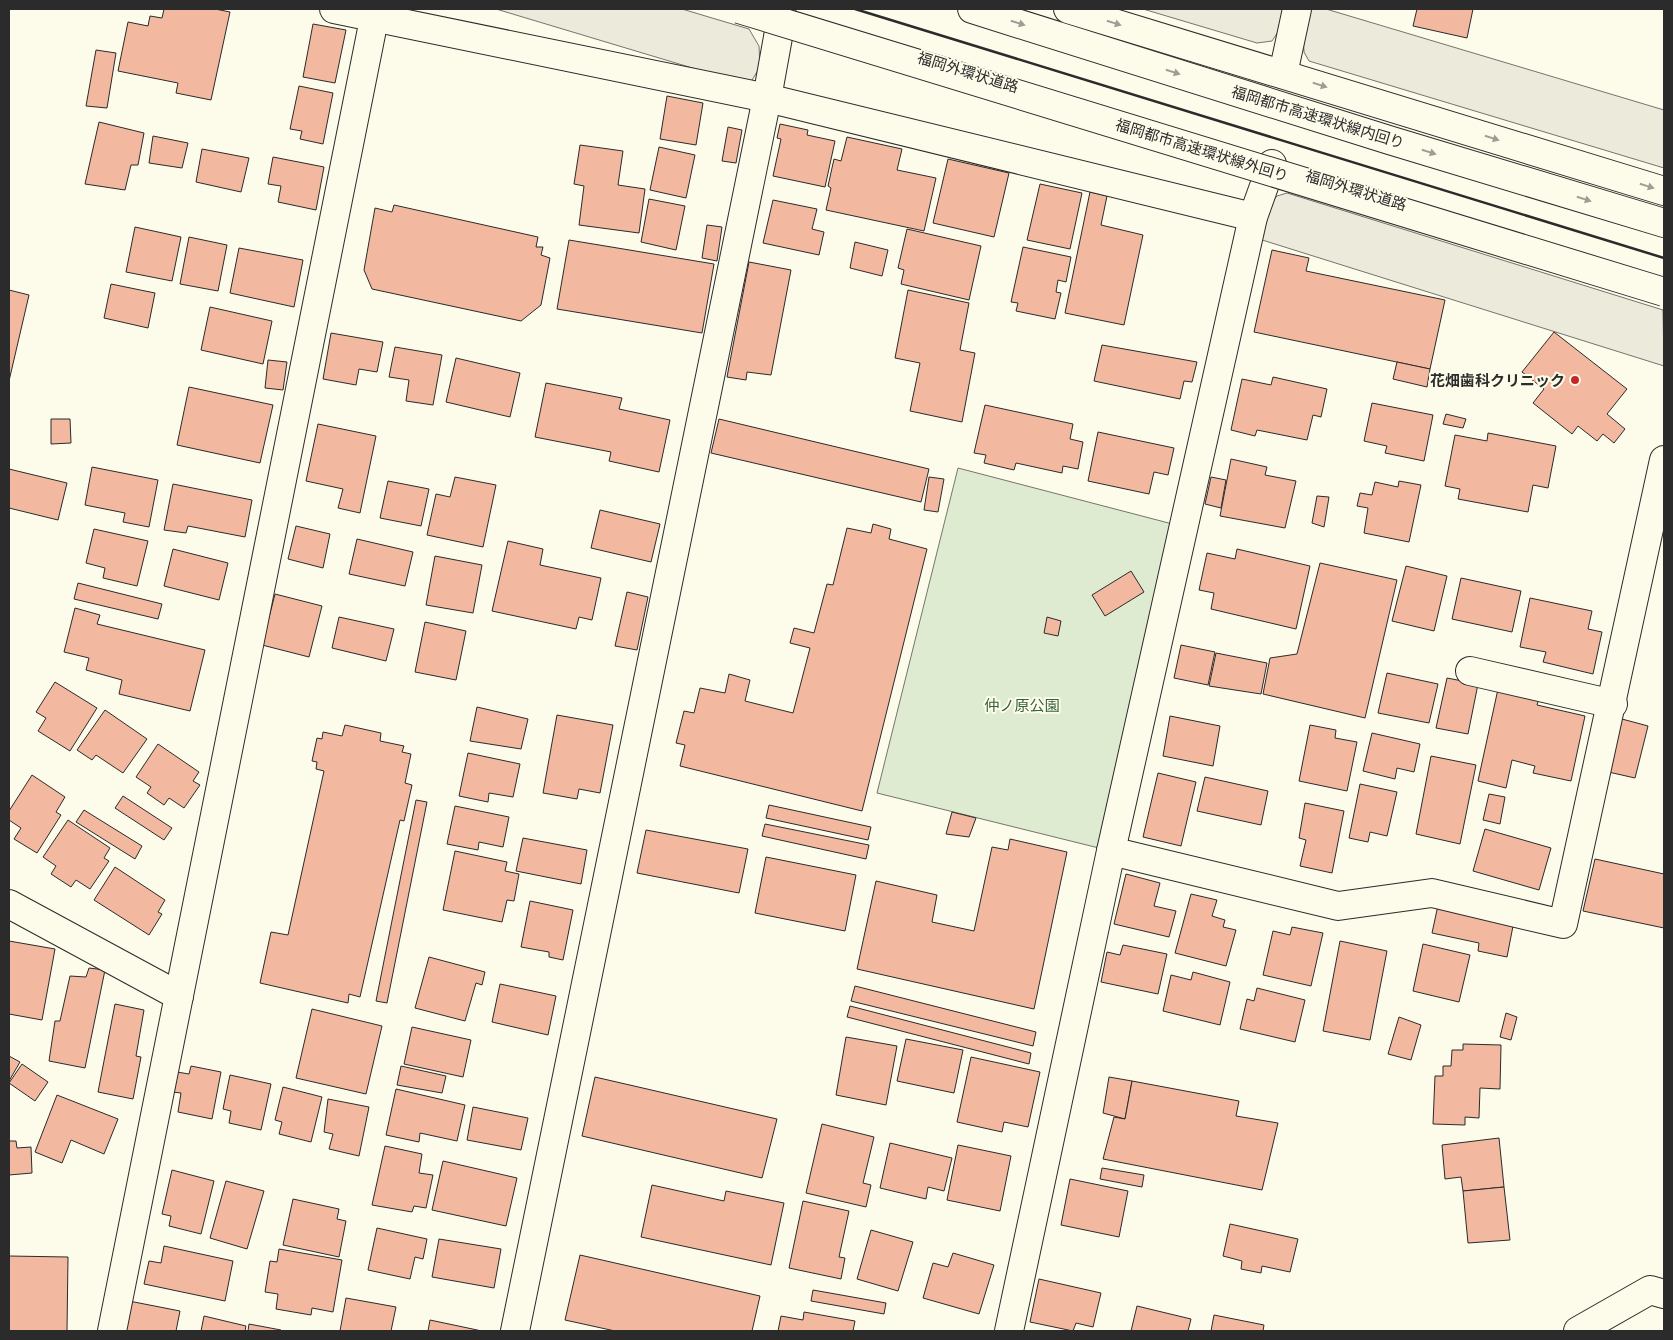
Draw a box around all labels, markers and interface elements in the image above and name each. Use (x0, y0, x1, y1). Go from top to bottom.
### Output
one-way arrow (1107, 19, 1122, 27)
one-way arrow (1011, 20, 1026, 28)
street label: 福岡外環状道路 (915, 48, 1021, 96)
one-way arrow (1166, 69, 1181, 77)
street label: 福岡都市高速環状線内回り (1229, 82, 1407, 152)
one-way arrow (1313, 82, 1328, 90)
street label: 福岡都市高速環状線外回り (1113, 115, 1291, 185)
one-way arrow (1485, 135, 1500, 143)
one-way arrow (1421, 149, 1436, 157)
street label: 福岡外環状道路 (1303, 166, 1409, 214)
one-way arrow (1640, 183, 1655, 190)
one-way arrow (1577, 195, 1592, 203)
place label: 花畑歯科クリニック (1430, 371, 1565, 390)
marker: 花畑歯科クリニック (1569, 374, 1581, 386)
park label: 仲ノ原公園 (984, 696, 1060, 715)

